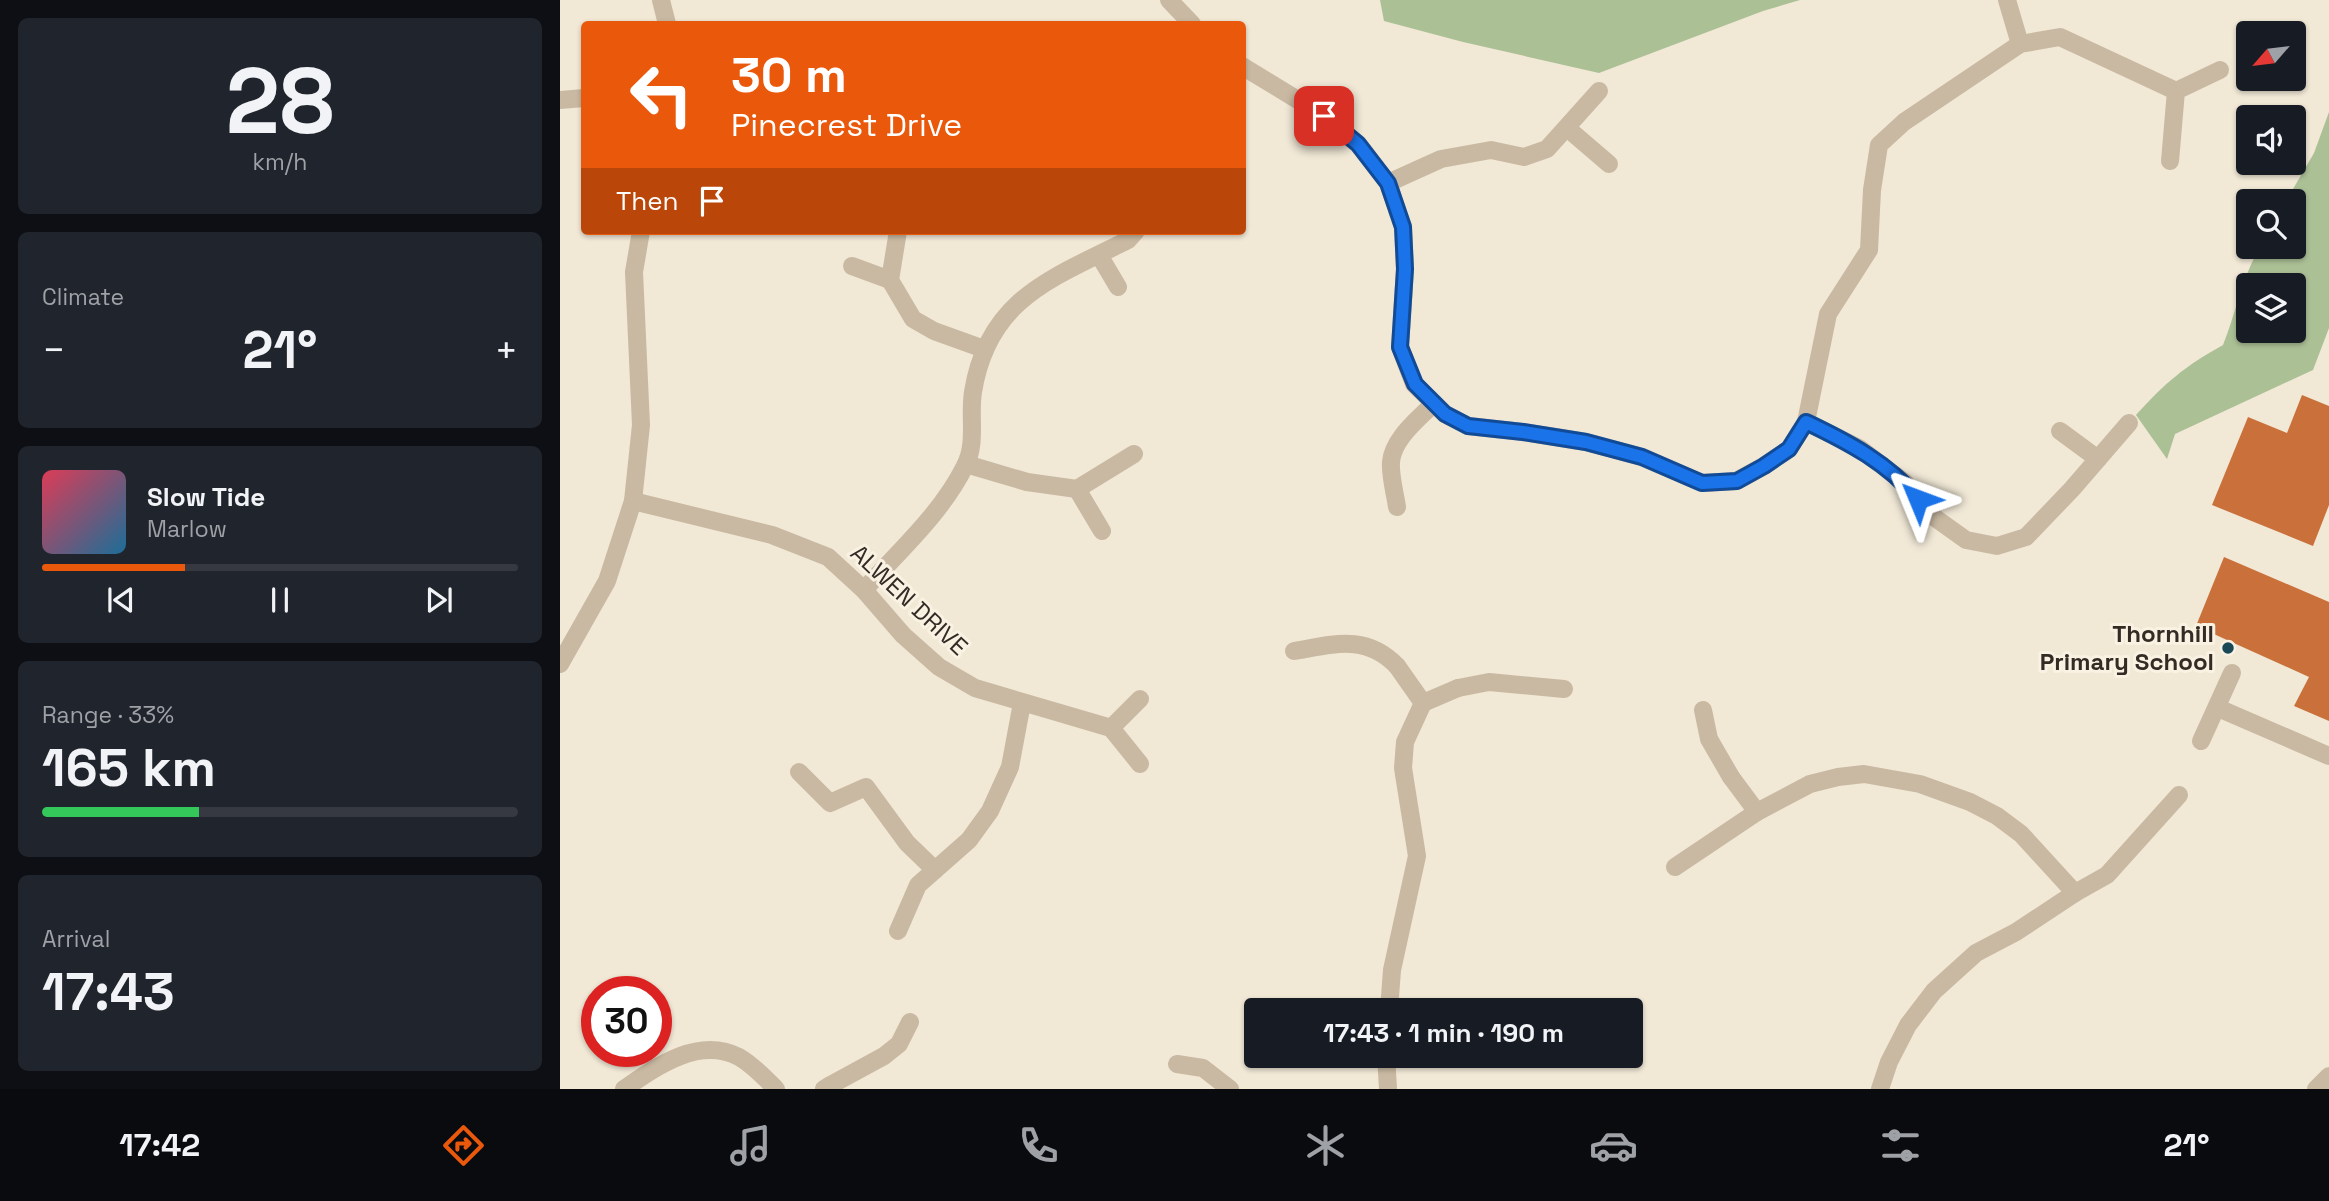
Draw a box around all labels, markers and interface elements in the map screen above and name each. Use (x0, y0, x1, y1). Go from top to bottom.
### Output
north arrow (2236, 21, 2306, 91)
map controls (2236, 21, 2306, 343)
text: 28 (226, 43, 334, 160)
text: 30 m (731, 44, 847, 106)
icon: left (616, 49, 707, 140)
pin (1294, 86, 1354, 146)
icon: arrive (1305, 97, 1343, 135)
text: Pinecrest Drive (731, 105, 962, 145)
button: sound (2236, 105, 2306, 175)
text: km/h (253, 147, 307, 177)
icon: arrive (693, 182, 731, 220)
text: Then (616, 184, 679, 218)
button: search (2236, 189, 2306, 259)
button: layers (2236, 273, 2306, 343)
text: Climate (42, 282, 124, 312)
text: 21° (243, 317, 317, 383)
text: − (42, 326, 66, 374)
text: + (494, 326, 518, 374)
position arrow (1881, 462, 1955, 536)
text: Slow Tide (147, 480, 265, 514)
text: Marlow (147, 514, 227, 544)
street label: ALWEN DRIVE (844, 537, 974, 662)
icon: previous (102, 581, 140, 619)
icon: pause (261, 581, 299, 619)
icon: next (420, 581, 458, 619)
place label: Thornhill Primary School (2040, 618, 2214, 677)
marker: Thornhill Primary School (2220, 640, 2236, 656)
text: Range · 33% (42, 700, 174, 730)
text: 165 km (42, 735, 216, 801)
text: Arrival (42, 924, 110, 954)
text: 17:43 (42, 959, 175, 1025)
speed limit sign: 30 (581, 976, 672, 1067)
text: 17:43 · 1 min · 190 m (1323, 1016, 1564, 1050)
icon: directions (439, 1121, 488, 1170)
icon: music (726, 1121, 775, 1170)
icon: phone (1014, 1121, 1063, 1170)
icon: climate (1301, 1121, 1350, 1170)
icon: car (1589, 1121, 1638, 1170)
icon: filters (1876, 1121, 1925, 1170)
text: 17:42 (119, 1125, 200, 1165)
text: 21° (2164, 1125, 2210, 1165)

